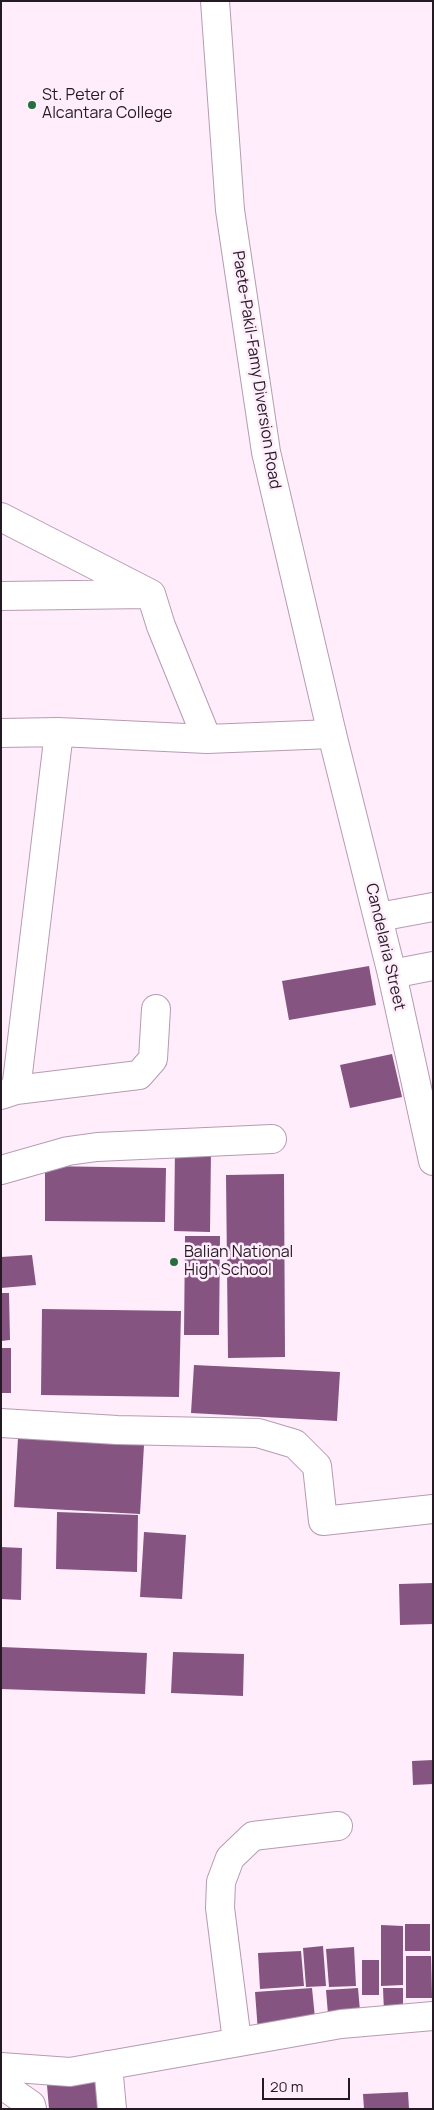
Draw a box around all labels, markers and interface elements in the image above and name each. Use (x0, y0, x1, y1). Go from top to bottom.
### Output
place label: St. Peter of Alcantara College (42, 86, 172, 124)
marker: St. Peter of Alcantara College (26, 99, 38, 111)
street label: Paete-Pakil-Famy Diversion Road (228, 250, 284, 490)
street label: Candelaria Street (361, 882, 409, 1012)
place label: Balian National High School (184, 1243, 293, 1281)
marker: Balian National High School (168, 1256, 180, 1268)
scale bar (264, 2068, 352, 2100)
text: 20 m (270, 2076, 303, 2097)

